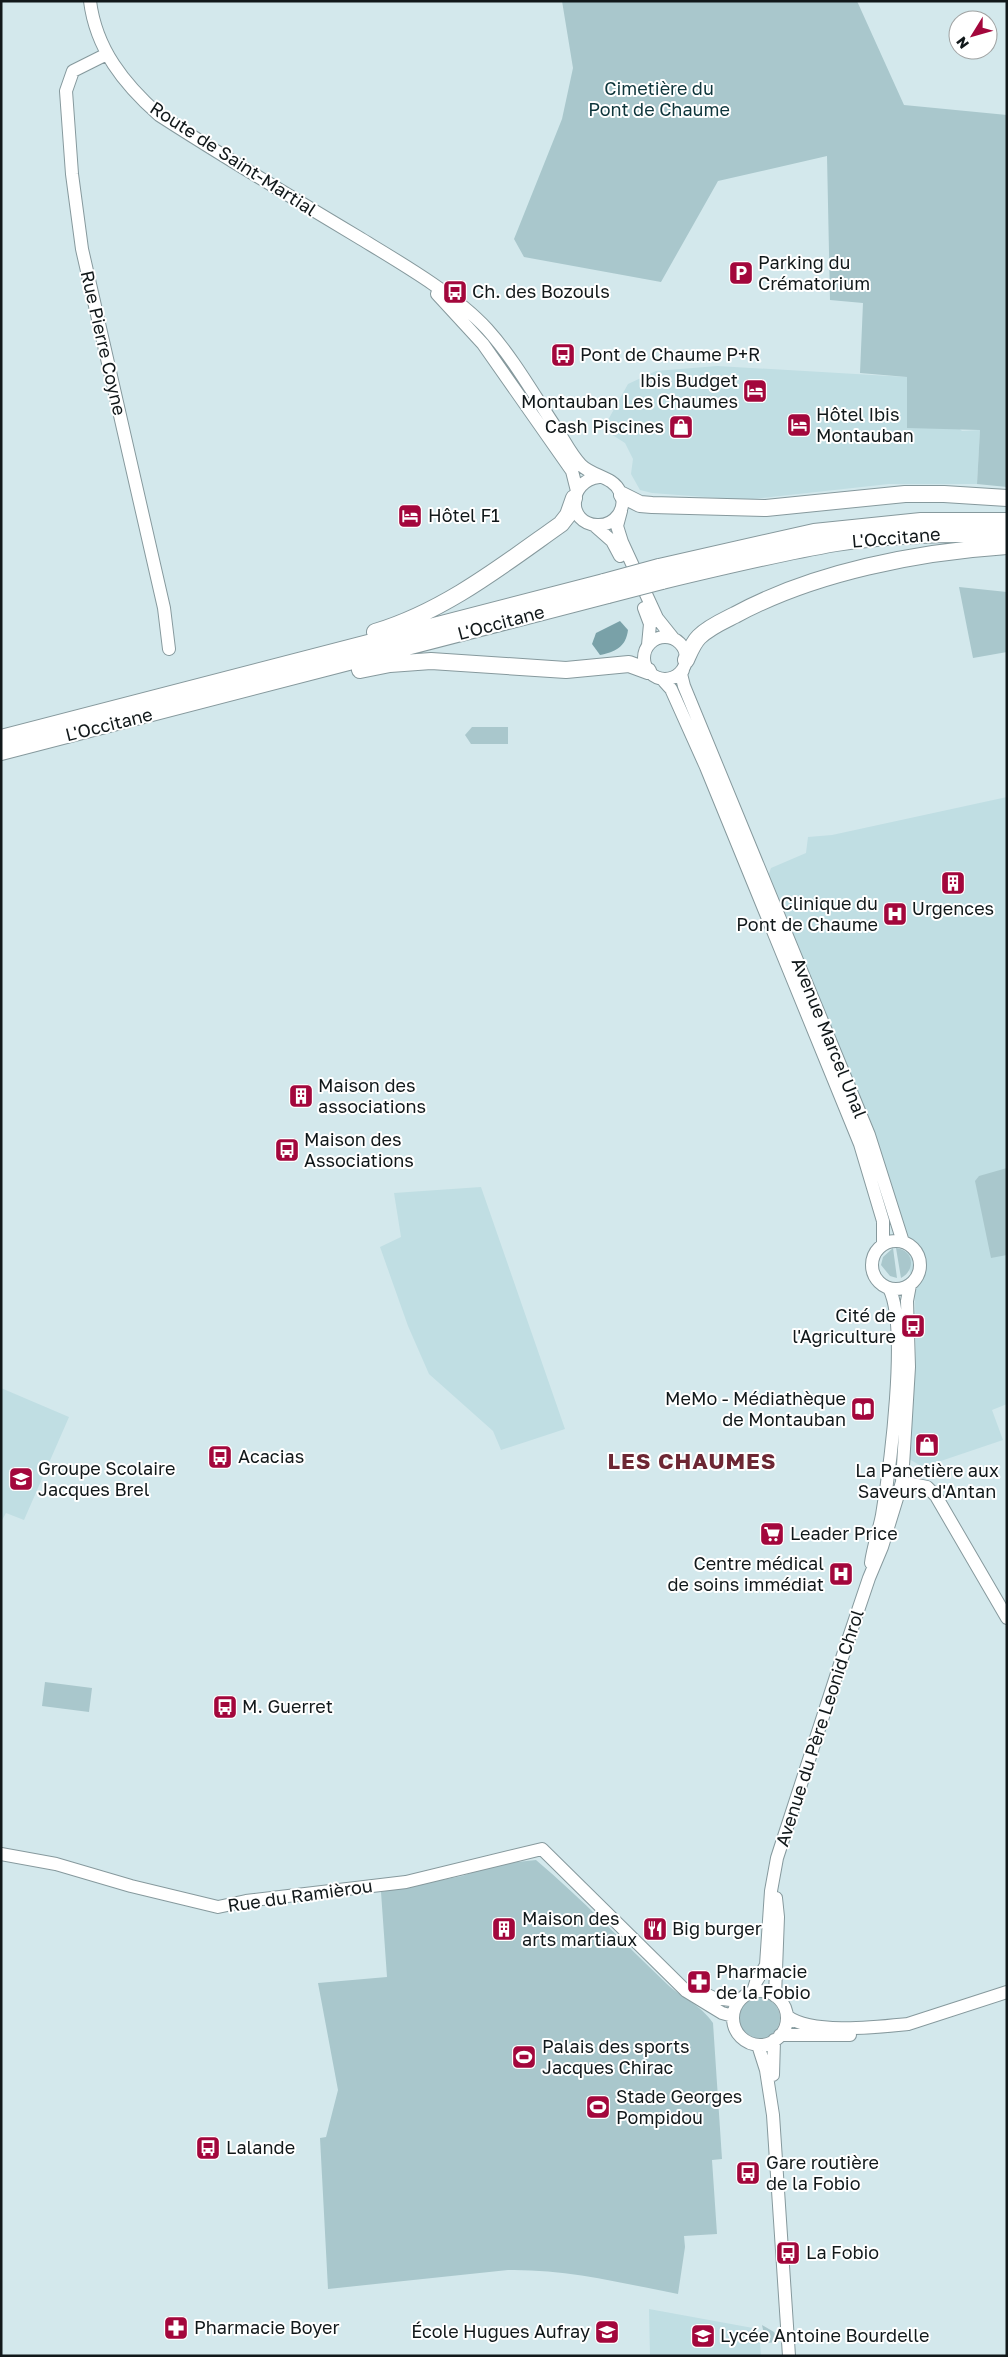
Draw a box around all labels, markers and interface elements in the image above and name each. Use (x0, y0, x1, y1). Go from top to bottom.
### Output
north arrow (948, 10, 998, 60)
text: N (952, 34, 972, 52)
park label: Cimetière du Pont de Chaume (588, 77, 730, 120)
street label: Route de Saint-Martial (146, 96, 321, 220)
place label: Parking du Crématorium (758, 251, 870, 294)
parking icon: Parking du Crématorium (728, 260, 754, 286)
street label: Rue Pierre Coyne (77, 268, 131, 417)
bus stop icon: Ch. des Bozouls (442, 279, 468, 305)
place label: Ch. des Bozouls (472, 280, 610, 302)
bus stop icon: Pont de Chaume P+R (550, 342, 576, 368)
place label: Pont de Chaume P+R (580, 343, 760, 365)
place label: Ibis Budget Montauban Les Chaumes (521, 369, 738, 412)
hotel icon: Ibis Budget Montauban Les Chaumes (742, 378, 768, 404)
place label: Hôtel Ibis Montauban (816, 403, 914, 446)
hotel icon: Hôtel Ibis Montauban (786, 412, 812, 438)
shop icon: Cash Piscines (668, 414, 694, 440)
place label: Cash Piscines (545, 415, 664, 437)
hotel icon: Hôtel F1 (397, 503, 423, 529)
place label: Hôtel F1 (428, 504, 500, 526)
street label: L'Occitane (851, 522, 941, 552)
street label: L'Occitane (455, 600, 547, 644)
street label: L'Occitane (63, 703, 155, 745)
building icon: Urgences (940, 870, 966, 896)
place label: Clinique du Pont de Chaume (736, 892, 878, 935)
place label: Urgences (912, 897, 994, 919)
hospital icon: Clinique du Pont de Chaume (882, 901, 908, 927)
street label: Avenue Marcel Unal (788, 954, 872, 1121)
place label: Maison des associations (318, 1074, 426, 1117)
building icon: Maison des associations (288, 1083, 314, 1109)
place label: Maison des Associations (304, 1128, 414, 1171)
bus stop icon: Maison des Associations (274, 1137, 300, 1163)
place label: Cité de l'Agriculture (792, 1304, 896, 1347)
bus stop icon: Cité de l'Agriculture (900, 1313, 926, 1339)
place label: MeMo - Médiathèque de Montauban (665, 1387, 846, 1430)
library icon: MeMo - Médiathèque de Montauban (850, 1396, 876, 1422)
shop icon: La Panetière aux Saveurs d'Antan (914, 1432, 940, 1458)
bus stop icon: Acacias (207, 1444, 233, 1470)
place label: Acacias (238, 1445, 304, 1467)
district label: LES CHAUMES (607, 1447, 777, 1474)
place label: Groupe Scolaire Jacques Brel (38, 1457, 175, 1500)
place label: La Panetière aux Saveurs d'Antan (855, 1459, 999, 1502)
school or university icon: Groupe Scolaire Jacques Brel (8, 1466, 34, 1492)
supermarket icon: Leader Price (759, 1521, 785, 1547)
place label: Leader Price (790, 1522, 898, 1544)
place label: Centre médical de soins immédiat (668, 1552, 824, 1595)
hospital icon: Centre médical de soins immédiat (828, 1561, 854, 1587)
street label: Avenue du Père Leonid Chrol (770, 1606, 868, 1849)
bus stop icon: M. Guerret (212, 1694, 238, 1720)
place label: M. Guerret (242, 1695, 333, 1717)
street label: Rue du Ramièrou (226, 1874, 374, 1916)
place label: Maison des arts martiaux (522, 1907, 637, 1950)
building icon: Maison des arts martiaux (491, 1916, 517, 1942)
restaurant icon: Big burger (642, 1916, 668, 1942)
place label: Big burger (672, 1917, 762, 1939)
place label: Pharmacie de la Fobio (716, 1960, 810, 2003)
pharmacy icon: Pharmacie de la Fobio (686, 1969, 712, 1995)
place label: Palais des sports Jacques Chirac (542, 2035, 690, 2078)
sports icon: Palais des sports Jacques Chirac (511, 2044, 537, 2070)
place label: Stade Georges Pompidou (616, 2085, 742, 2128)
sports icon: Stade Georges Pompidou (585, 2094, 611, 2120)
bus stop icon: Lalande (195, 2135, 221, 2161)
place label: Lalande (226, 2136, 295, 2158)
place label: Gare routière de la Fobio (766, 2151, 879, 2194)
bus stop icon: Gare routière de la Fobio (735, 2160, 761, 2186)
bus stop icon: La Fobio (775, 2240, 801, 2266)
place label: La Fobio (806, 2241, 879, 2263)
pharmacy icon: Pharmacie Boyer (163, 2315, 189, 2341)
place label: Pharmacie Boyer (194, 2316, 339, 2338)
school or university icon: École Hugues Aufray (594, 2319, 620, 2345)
place label: École Hugues Aufray (411, 2320, 590, 2342)
school or university icon: Lycée Antoine Bourdelle (690, 2323, 716, 2349)
place label: Lycée Antoine Bourdelle (720, 2324, 929, 2346)

